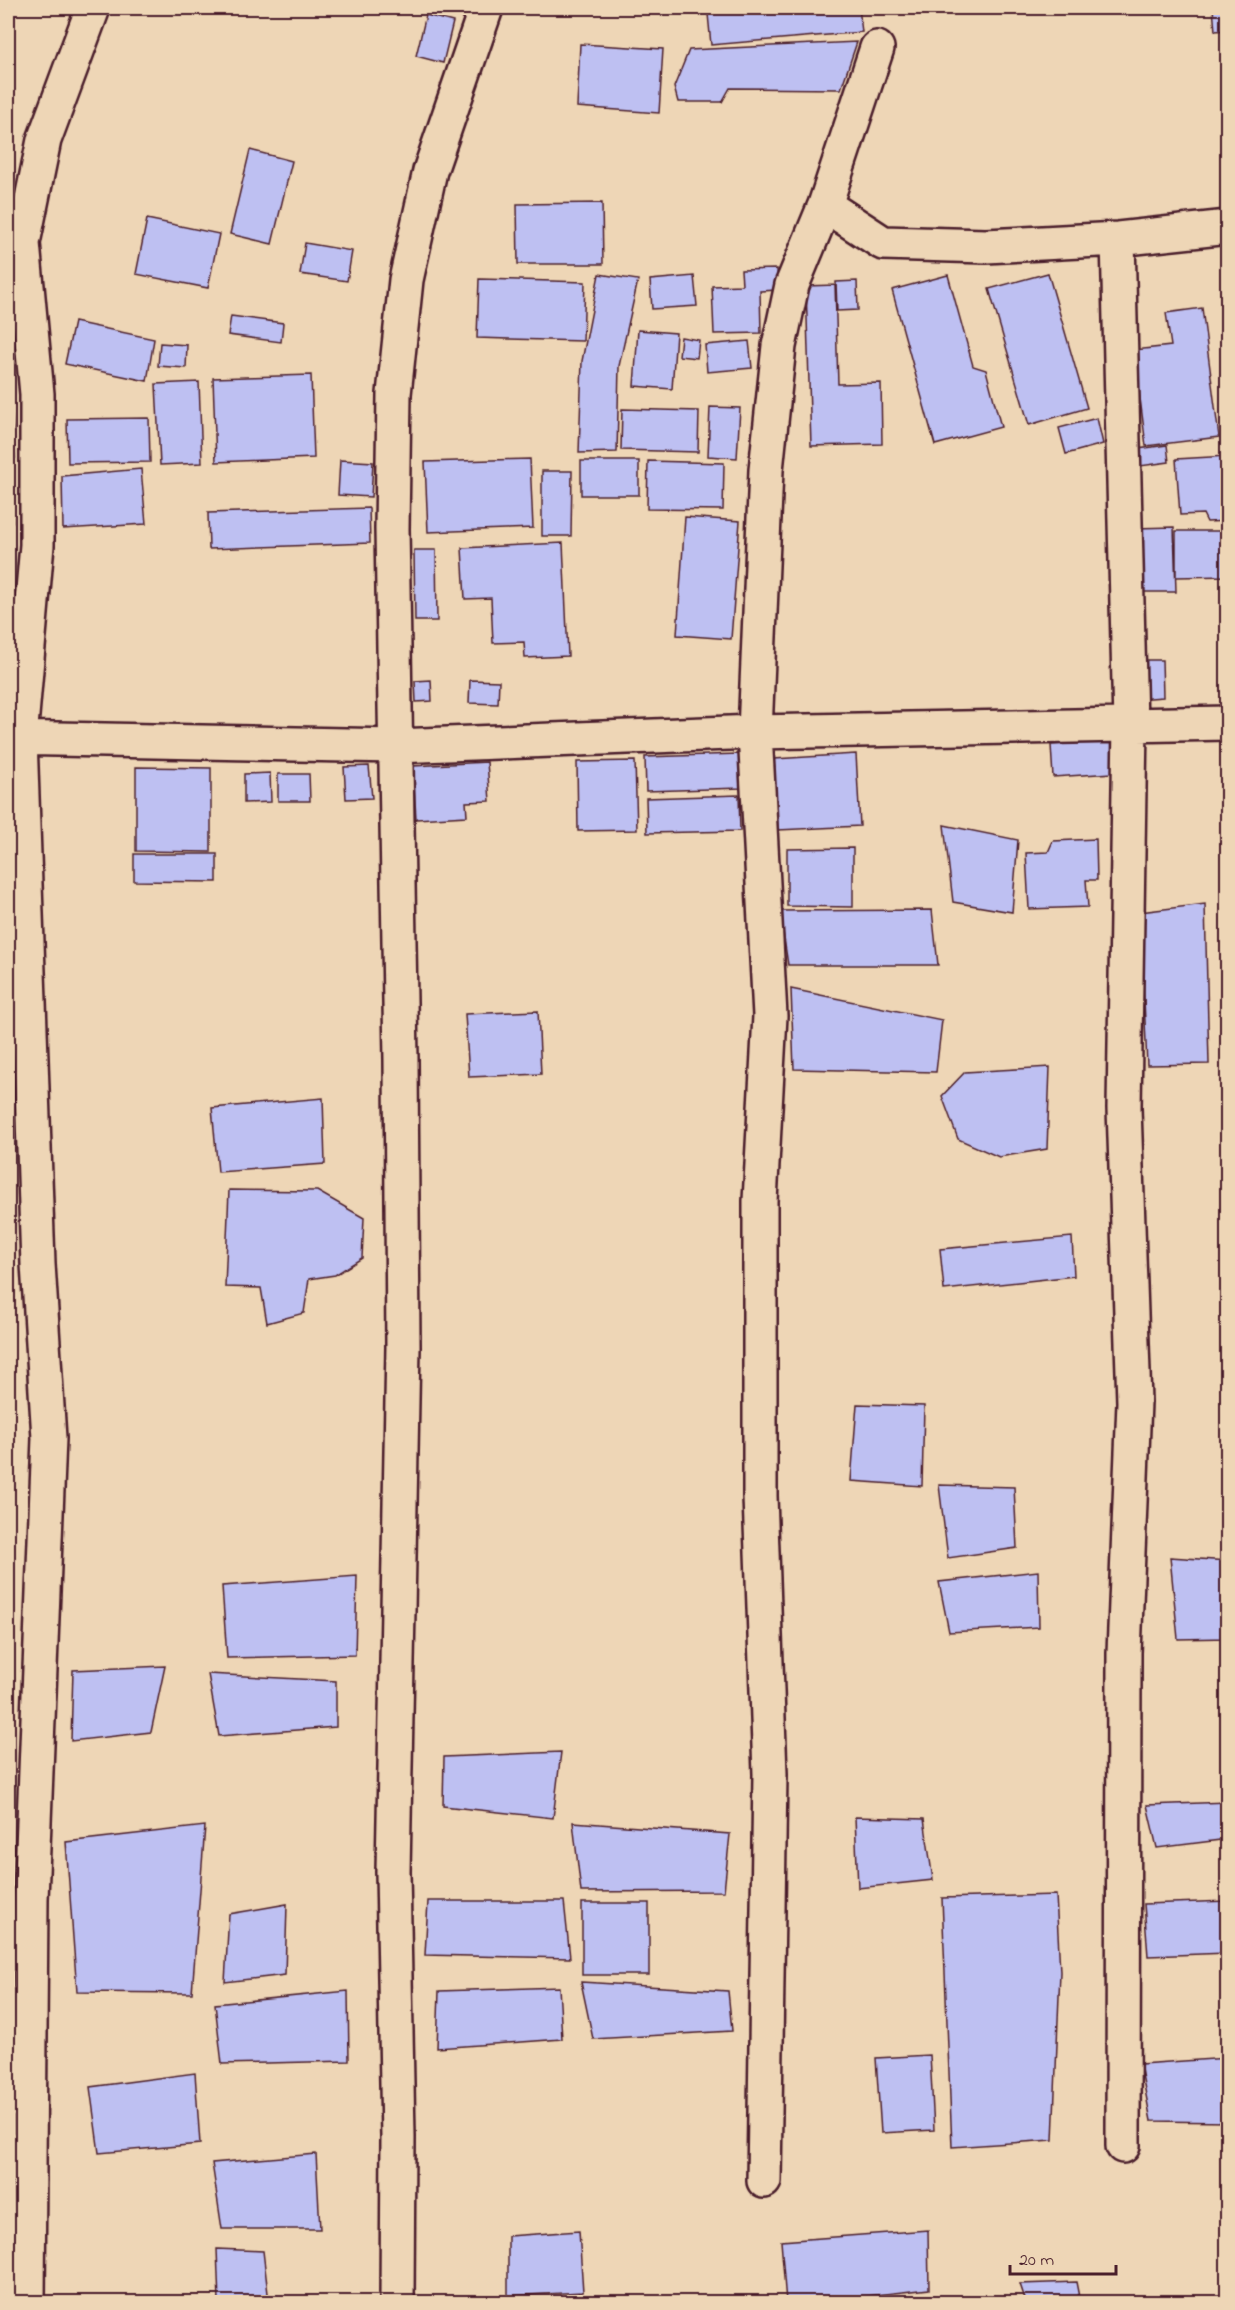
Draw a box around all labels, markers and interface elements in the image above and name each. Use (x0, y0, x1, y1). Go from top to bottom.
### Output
scale bar (1010, 2238, 1116, 2276)
text: 20 m (1019, 2248, 1054, 2274)

